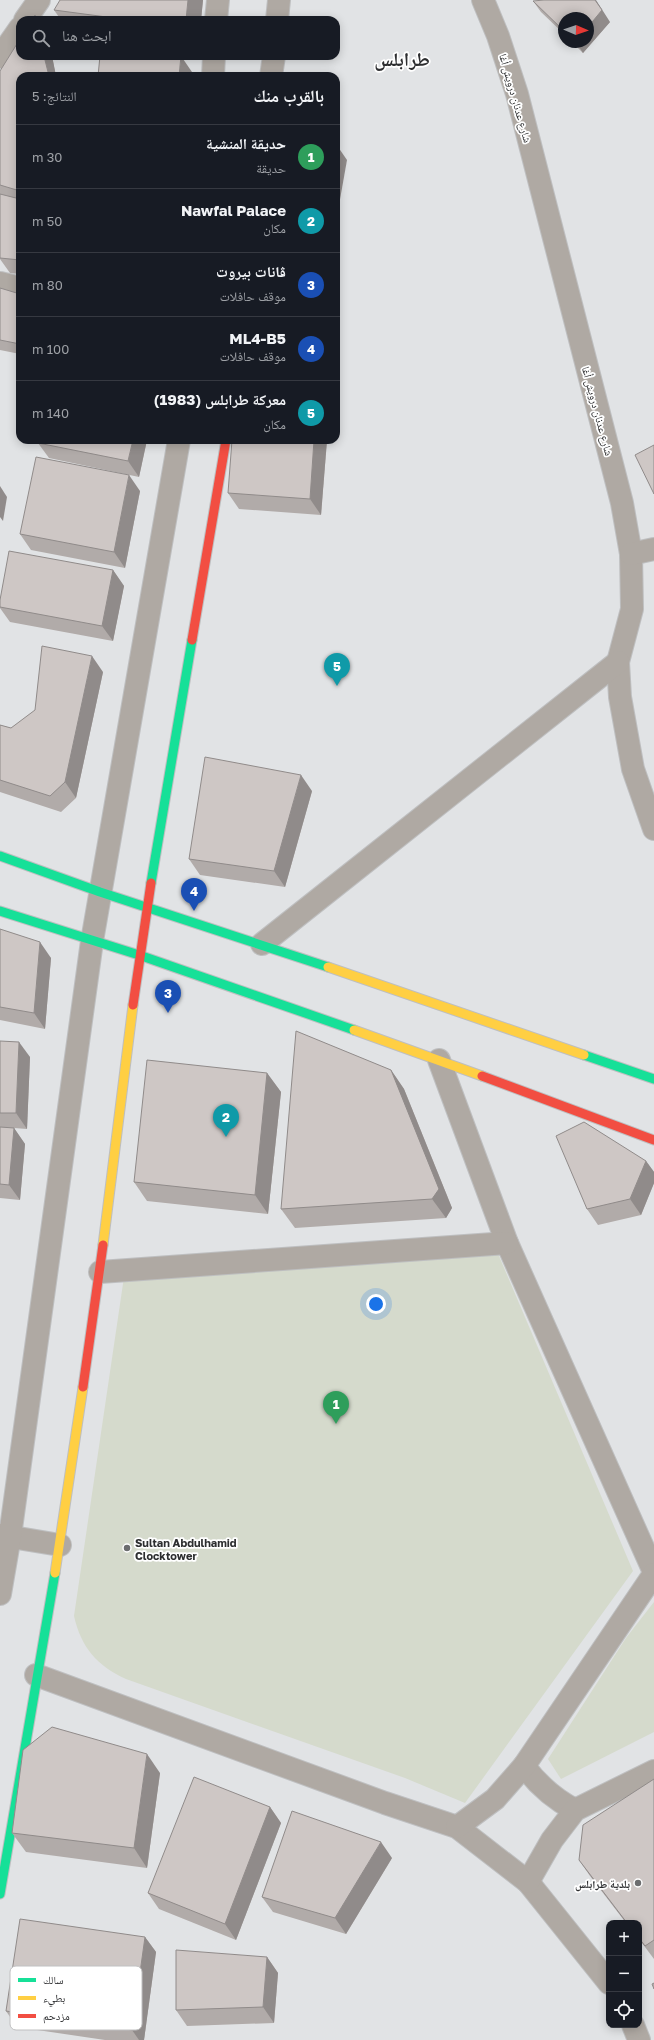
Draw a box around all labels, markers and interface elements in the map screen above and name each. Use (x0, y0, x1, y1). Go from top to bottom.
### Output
north arrow (558, 12, 594, 48)
search box (16, 16, 340, 60)
text: ابحث هنا (62, 26, 112, 44)
icon: search (30, 27, 52, 49)
district label: طرابلس (374, 47, 430, 71)
street label: شارع عدنان درويش أغا (496, 52, 535, 144)
text: بالقرب منك (253, 85, 324, 106)
text: النتائج: 5 (32, 88, 77, 104)
text: حديقة المنشية (206, 134, 286, 152)
text: 30 m (32, 149, 62, 165)
text: 1 (308, 149, 314, 165)
text: حديقة (256, 160, 286, 176)
text: Nawfal Palace (181, 201, 286, 219)
text: 50 m (32, 213, 62, 229)
text: 2 (307, 213, 315, 229)
text: مكان (263, 220, 286, 236)
text: ڤانات بيروت (216, 262, 286, 280)
text: 80 m (32, 277, 63, 293)
text: 3 (307, 277, 315, 293)
text: موقف حافلات (220, 288, 286, 304)
text: ML4-B5 (229, 329, 286, 347)
text: 100 m (32, 341, 69, 357)
text: 4 (307, 341, 315, 357)
text: موقف حافلات (220, 348, 286, 364)
street label: شارع عدنان درويش أغا (579, 365, 616, 457)
text: معركة طرابلس (1983) (154, 390, 286, 408)
text: 140 m (32, 405, 69, 421)
text: 5 (307, 405, 315, 421)
text: مكان (263, 416, 286, 432)
pin: 5 (324, 653, 350, 686)
pin: 4 (181, 878, 207, 911)
pin: 3 (155, 980, 181, 1013)
pin: 2 (213, 1104, 239, 1137)
your location (366, 1294, 386, 1314)
pin: 1 (323, 1391, 349, 1424)
place label: Sultan Abdulhamid Clocktower (135, 1536, 237, 1562)
marker: Sultan Abdulhamid Clocktower (122, 1543, 132, 1553)
place label: بلدية طرابلس (575, 1877, 630, 1892)
marker: بلدية طرابلس (633, 1878, 643, 1888)
map controls (606, 1920, 642, 2028)
button: + (606, 1920, 642, 1956)
button: − (606, 1956, 642, 1992)
legend (10, 1966, 142, 2030)
text: سالك (43, 1973, 63, 1986)
text: بطيء (43, 1991, 65, 2007)
button: locate (606, 1992, 642, 2028)
text: مزدحم (43, 2009, 70, 2024)

